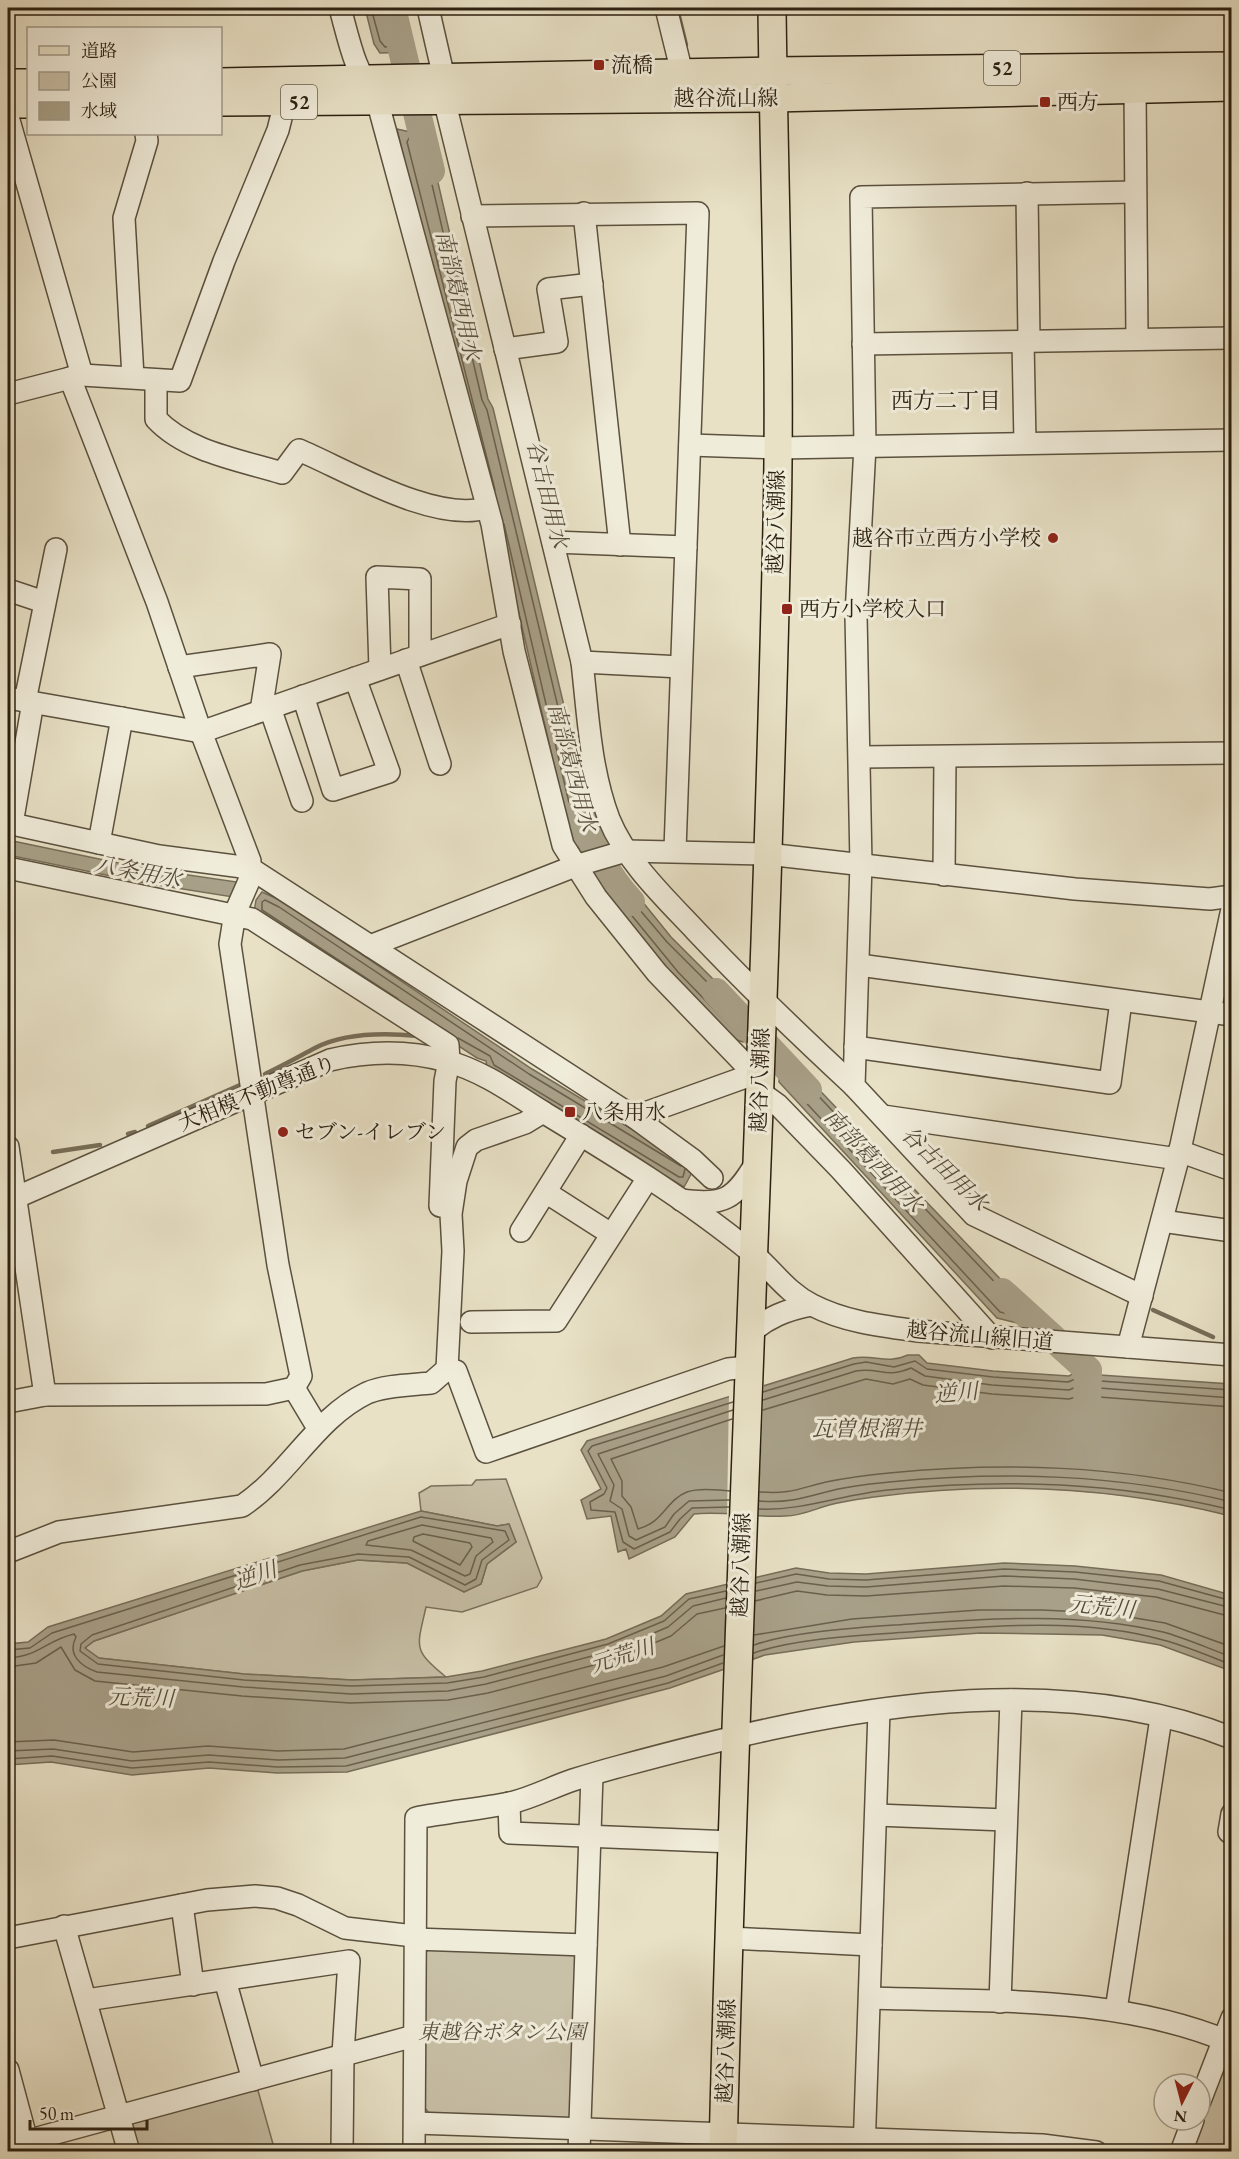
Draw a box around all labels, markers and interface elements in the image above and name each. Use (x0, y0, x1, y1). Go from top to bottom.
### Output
legend (27, 27, 222, 135)
text: 道路 (81, 39, 117, 62)
place label: 流橋 (611, 51, 653, 78)
road number: 52 (984, 51, 1020, 85)
marker: 流橋 (592, 58, 606, 72)
text: 公園 (81, 69, 117, 92)
street label: 越谷流山線 (674, 84, 779, 111)
road number: 52 (281, 85, 317, 119)
place label: 西方 (1057, 88, 1099, 115)
marker: 西方 (1038, 95, 1052, 109)
text: 水域 (81, 99, 117, 122)
water label: 南部葛西用水 (430, 228, 488, 365)
district label: 西方二丁目 (891, 386, 1001, 415)
water label: 谷古田用水 (520, 437, 575, 553)
street label: 越谷八潮線 (761, 469, 790, 575)
place label: 越谷市立西方小学校 (852, 524, 1041, 551)
marker: 越谷市立西方小学校 (1046, 531, 1060, 545)
place label: 西方小学校入口 (799, 595, 946, 622)
marker: 西方小学校入口 (780, 602, 794, 616)
water label: 南部葛西用水 (541, 700, 604, 837)
water label: 八条用水 (92, 849, 186, 895)
street label: 越谷八潮線 (744, 1027, 775, 1133)
street label: 大相模不動尊通り (174, 1049, 340, 1137)
place label: 八条用水 (582, 1098, 666, 1125)
water label: 南部葛西用水 (818, 1102, 931, 1220)
marker: 八条用水 (563, 1105, 577, 1119)
place label: セブン-イレブン (295, 1118, 446, 1145)
water label: 谷古田用水 (895, 1120, 996, 1218)
marker: セブン-イレブン (276, 1125, 290, 1139)
street label: 越谷流山線旧道 (906, 1316, 1054, 1355)
water label: 逆川 (933, 1376, 981, 1409)
water label: 瓦曽根溜井 (812, 1414, 924, 1443)
street label: 越谷八潮線 (725, 1512, 756, 1618)
water label: 逆川 (230, 1554, 283, 1596)
water label: 元荒川 (1068, 1589, 1138, 1625)
water label: 元荒川 (586, 1631, 660, 1679)
water label: 元荒川 (107, 1682, 176, 1713)
street label: 越谷八潮線 (710, 1998, 741, 2104)
park label: 東越谷ボタン公園 (418, 2018, 589, 2045)
north arrow (1152, 2072, 1212, 2132)
scale bar (30, 2093, 147, 2131)
text: 50 m (39, 2102, 74, 2125)
text: N (1173, 2105, 1188, 2128)

